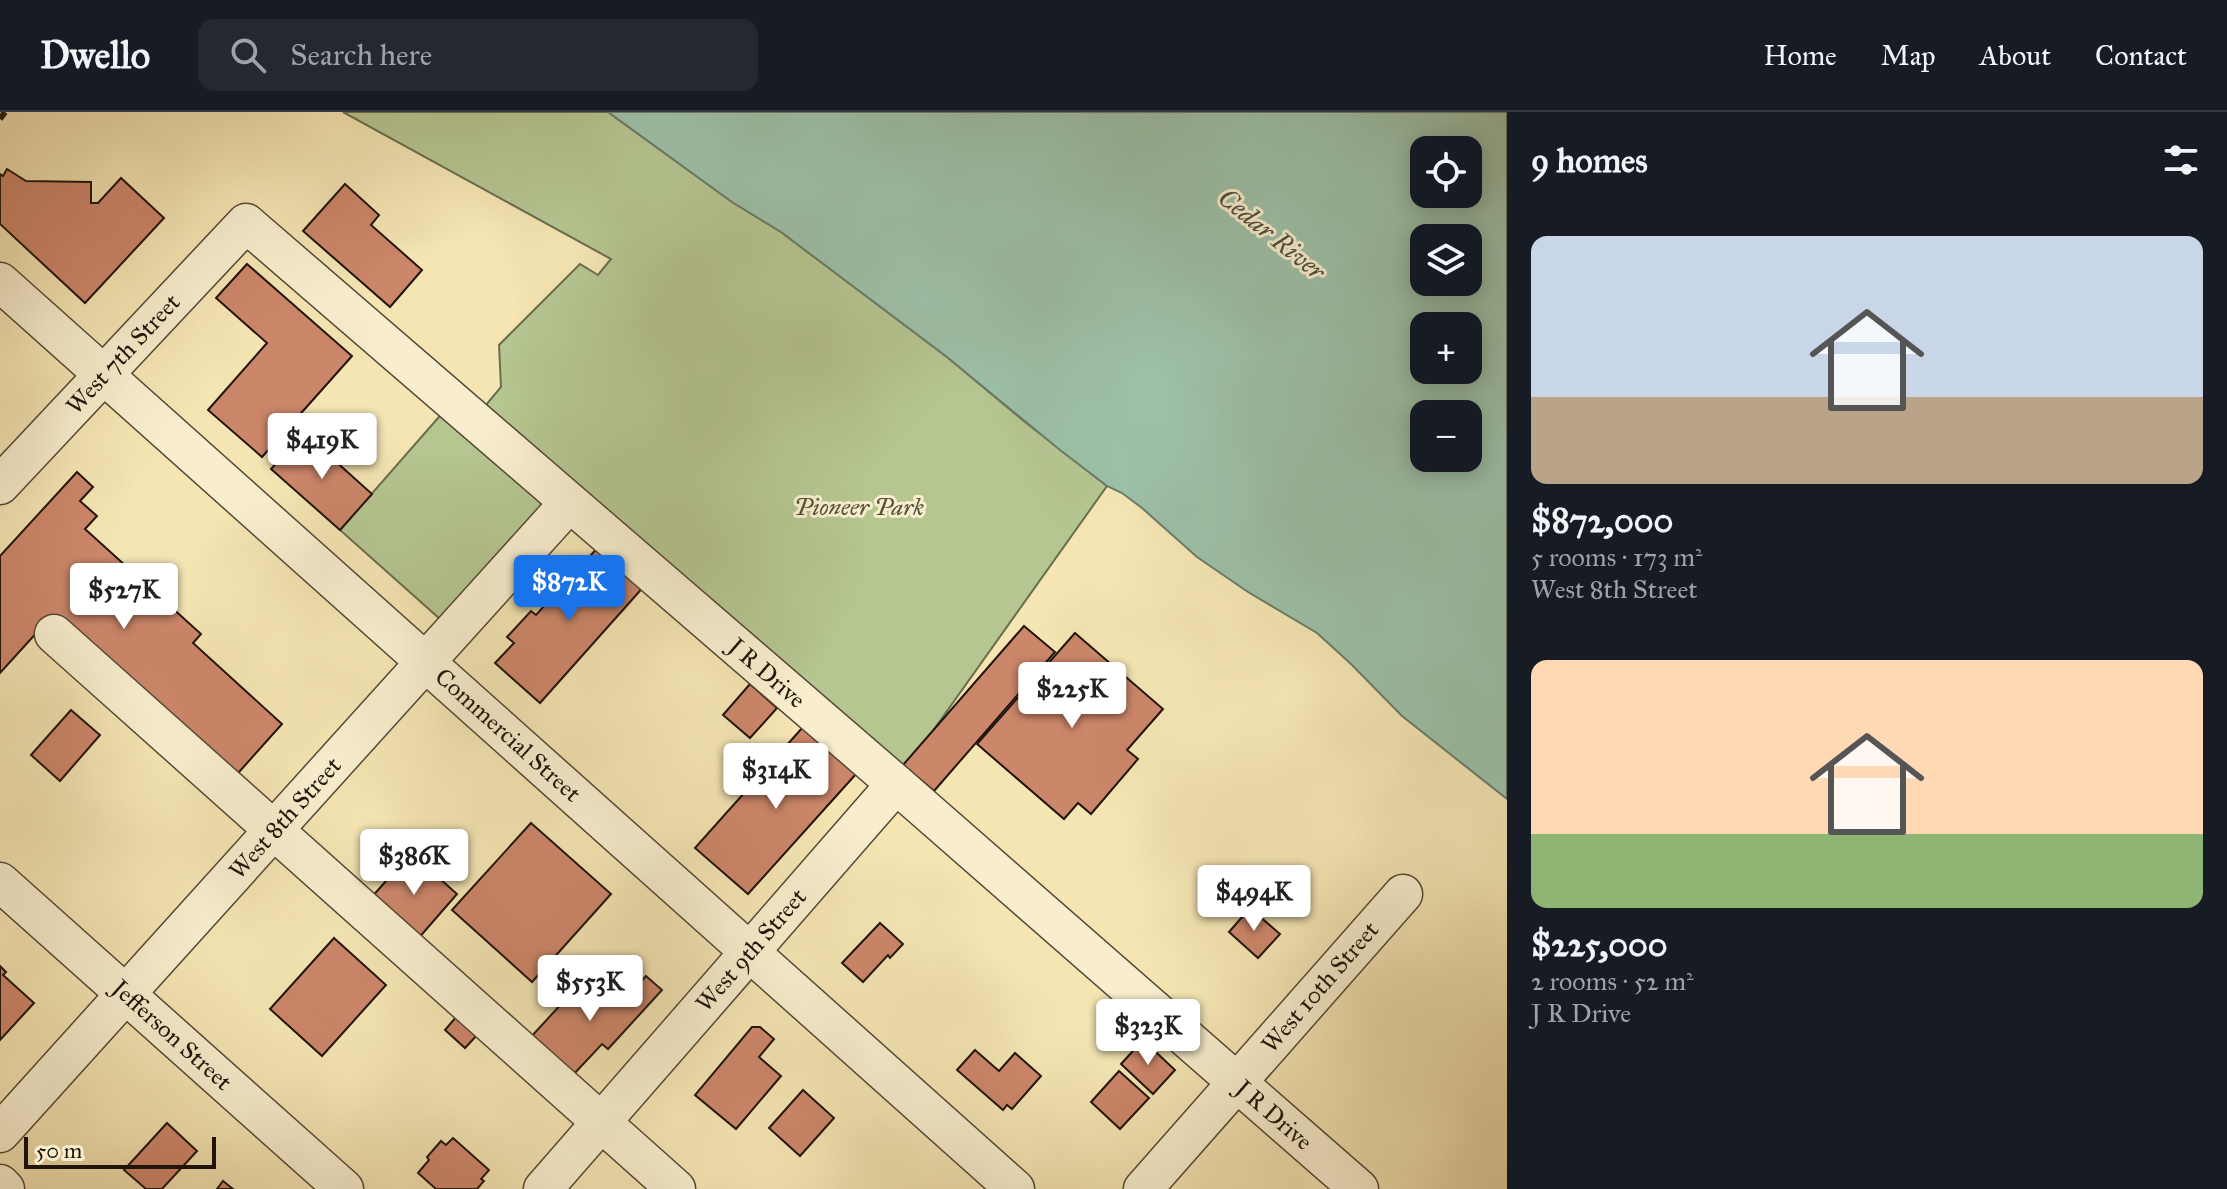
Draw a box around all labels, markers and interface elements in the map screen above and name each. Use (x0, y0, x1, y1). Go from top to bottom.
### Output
search box (198, 19, 758, 91)
text: Dwello (40, 32, 150, 78)
icon: search (226, 33, 270, 77)
text: Search here (290, 37, 432, 73)
text: Home (1764, 38, 1837, 73)
text: Map (1881, 38, 1935, 73)
text: About (1979, 38, 2051, 73)
text: Contact (2095, 38, 2187, 73)
map controls (1410, 136, 1482, 472)
button: locate (1410, 136, 1482, 208)
icon: filters (2159, 138, 2203, 182)
text: 9 homes (1531, 140, 1648, 181)
water label: Cedar River (1212, 181, 1333, 288)
button: layers (1410, 224, 1482, 296)
street label: West 7th Street (60, 287, 187, 420)
icon: home (1795, 288, 1939, 432)
button: + (1410, 312, 1482, 384)
button: − (1410, 400, 1482, 472)
pin: $419K (266, 413, 378, 481)
text: $419K (286, 423, 358, 455)
park label: Pioneer Park (794, 492, 924, 522)
text: $872,000 (1531, 500, 1673, 541)
text: 5 rooms · 173 m² (1531, 541, 1703, 573)
pin: $872K (513, 555, 625, 623)
pin: $527K (68, 563, 180, 631)
text: $872K (532, 565, 606, 597)
text: $527K (88, 573, 160, 605)
text: West 8th Street (1531, 573, 1697, 605)
street label: J R Drive (720, 629, 812, 715)
street label: Commercial Street (429, 662, 587, 809)
pin: $225K (1016, 662, 1128, 730)
text: $225K (1036, 672, 1108, 704)
icon: home (1795, 712, 1939, 856)
pin: $314K (720, 743, 832, 811)
street label: West 8th Street (222, 751, 348, 885)
text: $314K (741, 753, 811, 785)
pin: $386K (358, 829, 470, 897)
text: $386K (378, 839, 450, 871)
pin: $494K (1198, 865, 1310, 933)
text: $494K (1216, 875, 1292, 907)
street label: West 9th Street (689, 882, 813, 1018)
street label: West 10th Street (1255, 915, 1386, 1059)
text: $225,000 (1531, 924, 1668, 965)
pin: $553K (534, 955, 646, 1023)
text: $553K (556, 965, 624, 997)
text: 2 rooms · 52 m² (1531, 965, 1694, 997)
street label: Jefferson Street (103, 971, 239, 1097)
text: J R Drive (1531, 997, 1631, 1029)
pin: $323K (1092, 999, 1204, 1067)
text: $323K (1114, 1009, 1182, 1041)
street label: J R Drive (1227, 1071, 1319, 1157)
scale bar (24, 1133, 216, 1169)
text: 50 m (36, 1137, 82, 1164)

